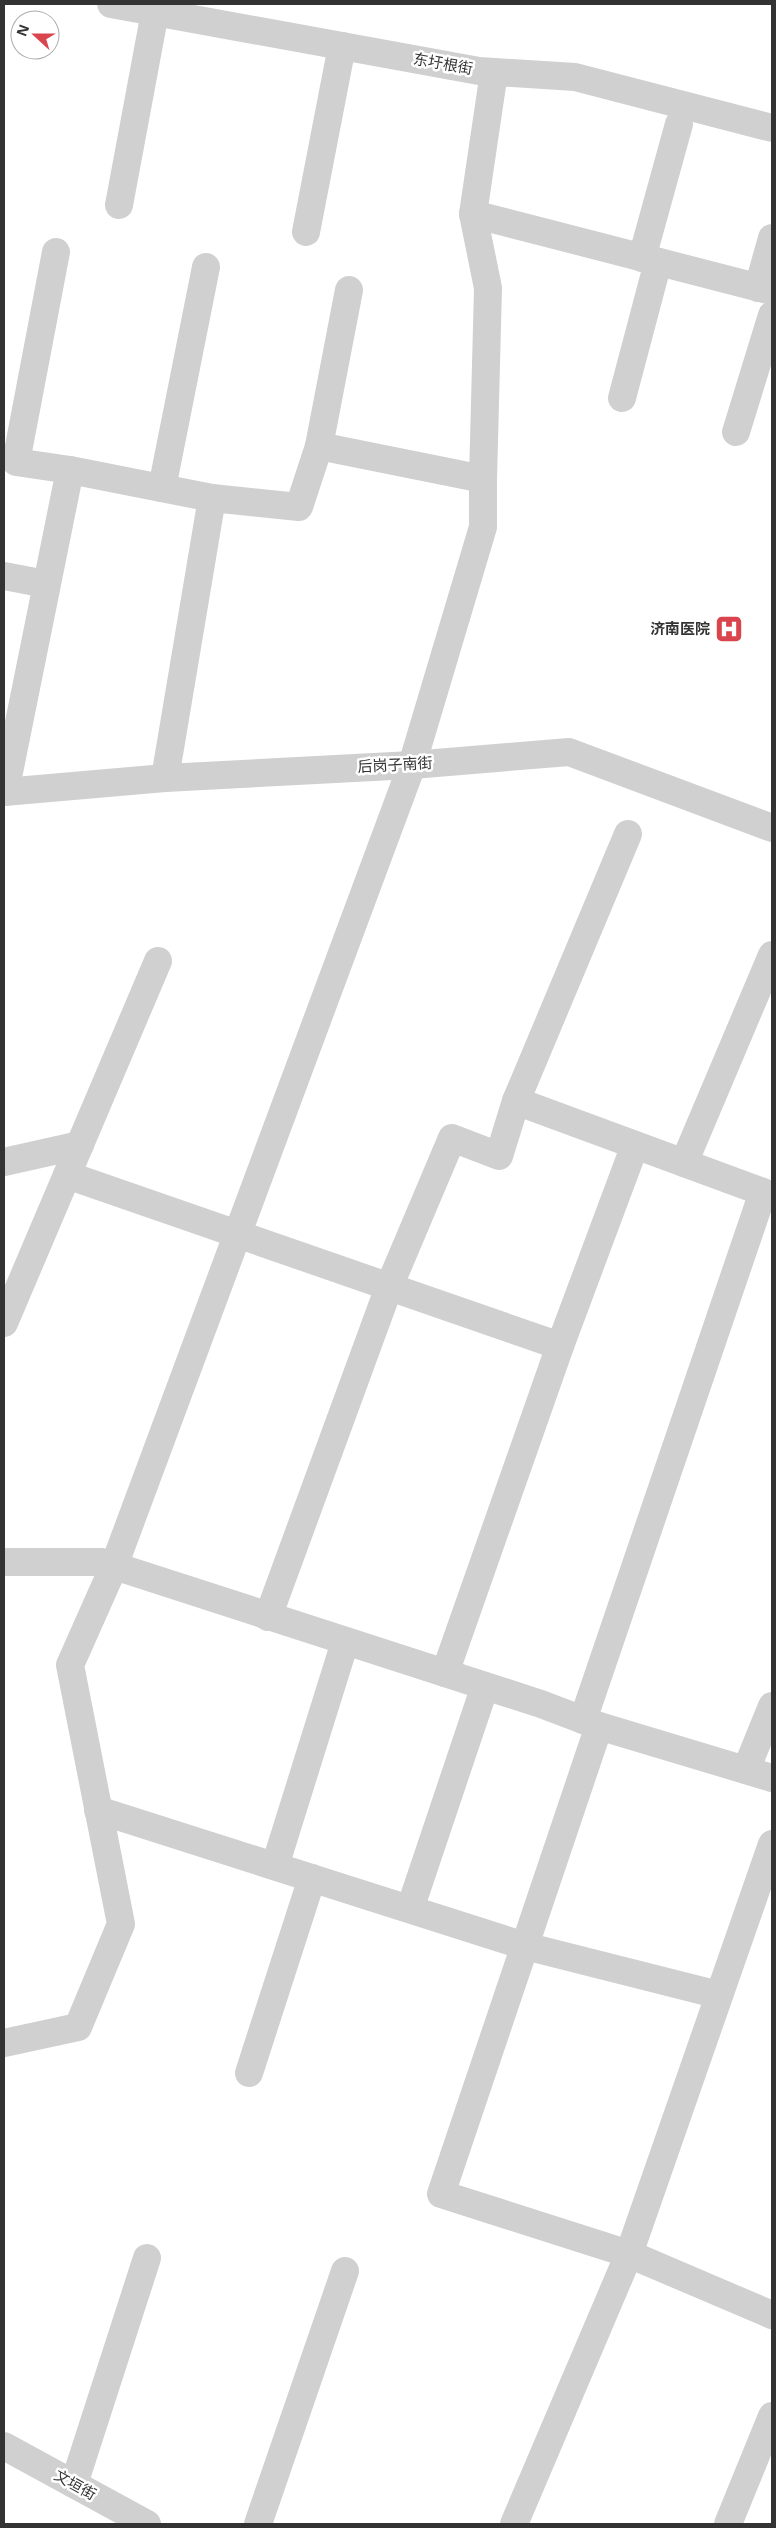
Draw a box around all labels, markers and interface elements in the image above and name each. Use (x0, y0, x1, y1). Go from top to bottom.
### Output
north arrow (10, 10, 60, 60)
text: N (11, 21, 33, 39)
street label: 东圩根街 (412, 48, 474, 78)
hospital icon: 济南医院 (714, 614, 744, 644)
place label: 济南医院 (650, 618, 710, 638)
street label: 后岗子南街 (357, 752, 433, 776)
street label: 文垣街 (51, 2464, 100, 2504)

